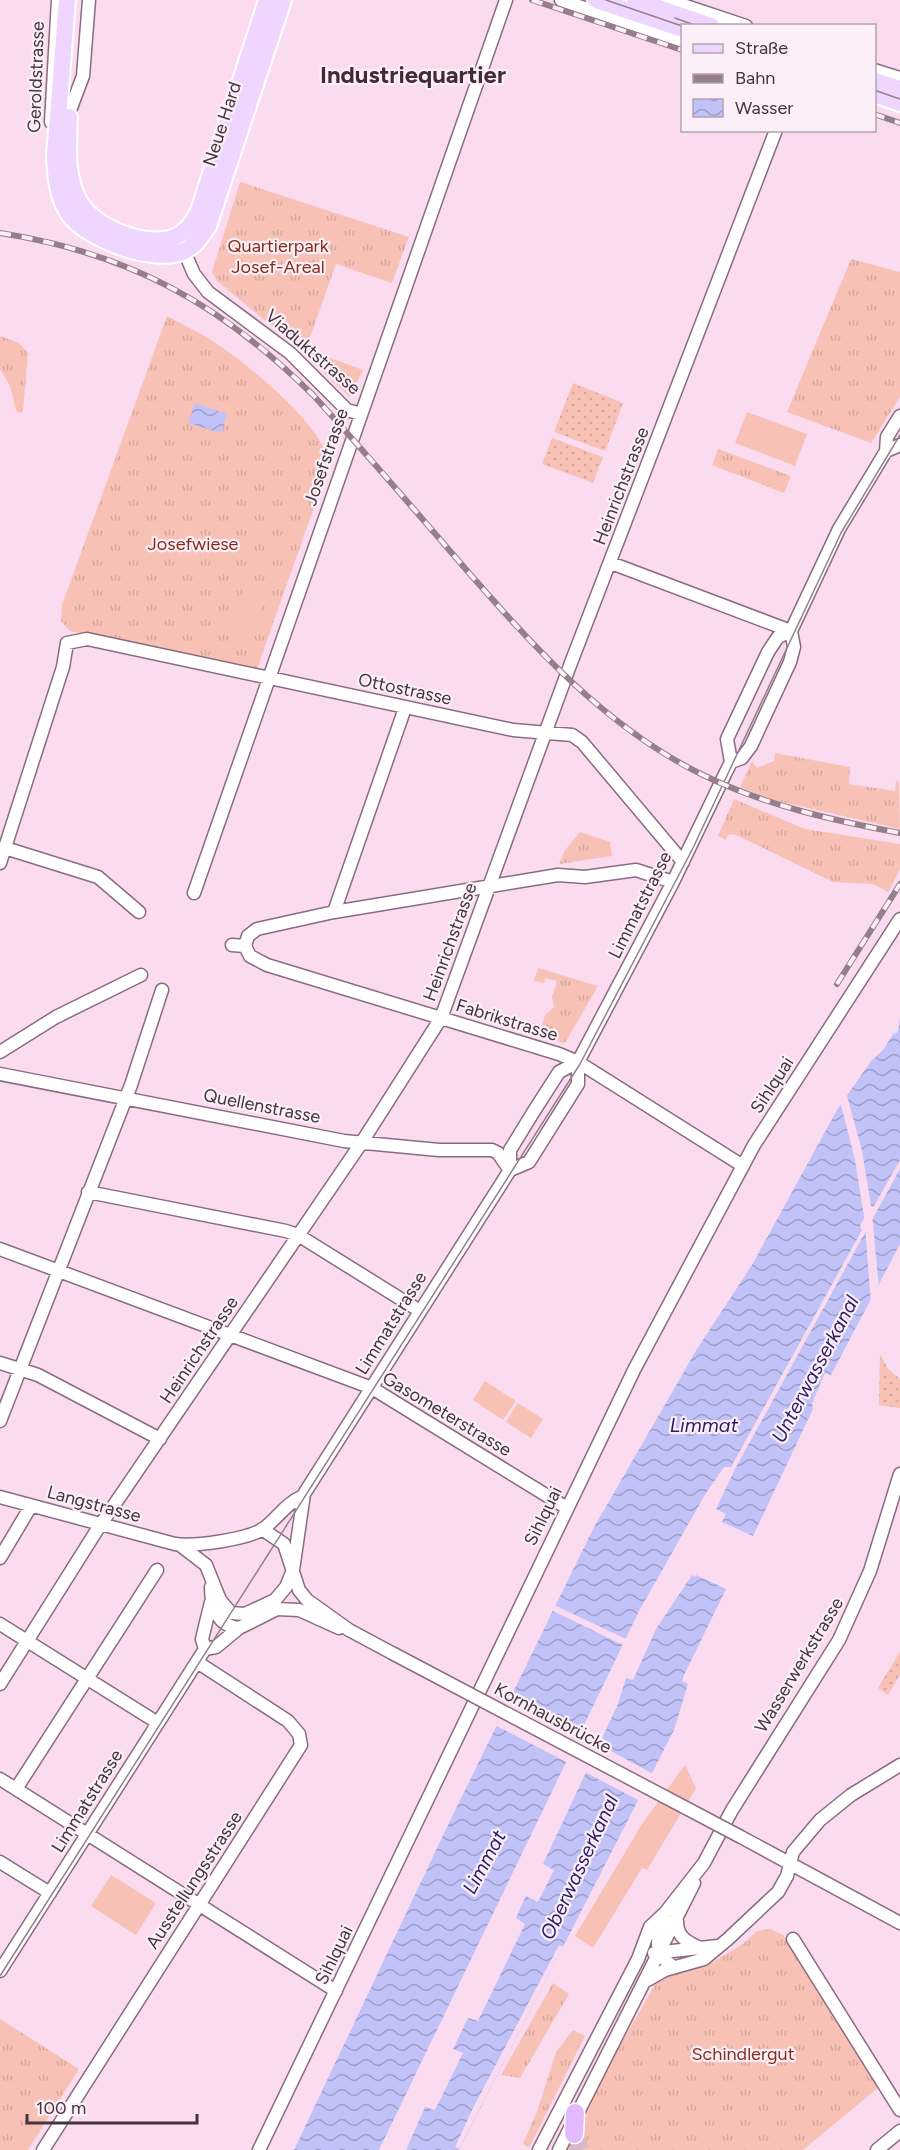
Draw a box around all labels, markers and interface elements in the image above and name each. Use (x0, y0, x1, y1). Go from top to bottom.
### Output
street label: Geroldstrasse (23, 21, 49, 133)
legend (681, 24, 876, 132)
text: Straße (735, 37, 788, 59)
district label: Industriequartier (320, 60, 506, 89)
text: Bahn (735, 67, 775, 89)
street label: Neue Hard (198, 79, 246, 169)
text: Wasser (735, 97, 793, 119)
park label: Quartierpark Josef-Areal (228, 235, 329, 278)
street label: Viaduktstrasse (261, 305, 365, 399)
street label: Josefstrasse (299, 405, 353, 509)
street label: Heinrichstrasse (588, 424, 654, 548)
park label: Josefwiese (148, 533, 239, 555)
street label: Ottostrasse (356, 668, 454, 710)
street label: Limmatstrasse (604, 848, 676, 962)
street label: Heinrichstrasse (418, 880, 482, 1004)
street label: Fabrikstrasse (453, 994, 561, 1046)
street label: Sihlquai (746, 1053, 798, 1117)
street label: Quellenstrasse (202, 1084, 323, 1128)
street label: Limmatstrasse (351, 1267, 431, 1379)
water label: Unterwasserkanal (766, 1291, 864, 1447)
street label: Heinrichstrasse (155, 1292, 243, 1408)
street label: Gasometerstrasse (379, 1367, 516, 1461)
water label: Limmat (670, 1413, 739, 1437)
street label: Langstrasse (45, 1481, 143, 1527)
street label: Sihlquai (519, 1483, 567, 1549)
street label: Wasserwerkstrasse (750, 1593, 848, 1737)
street label: Kornhausbrücke (491, 1678, 616, 1758)
street label: Limmatstrasse (47, 1745, 127, 1857)
water label: Oberwasserkanal (535, 1790, 623, 1943)
street label: Ausstellungsstrasse (141, 1807, 247, 1953)
water label: Limmat (457, 1826, 511, 1898)
street label: Sihlquai (310, 1922, 358, 1988)
park label: Schindlergut (692, 2043, 795, 2065)
scale bar (27, 2087, 196, 2125)
text: 100 m (36, 2097, 86, 2119)

